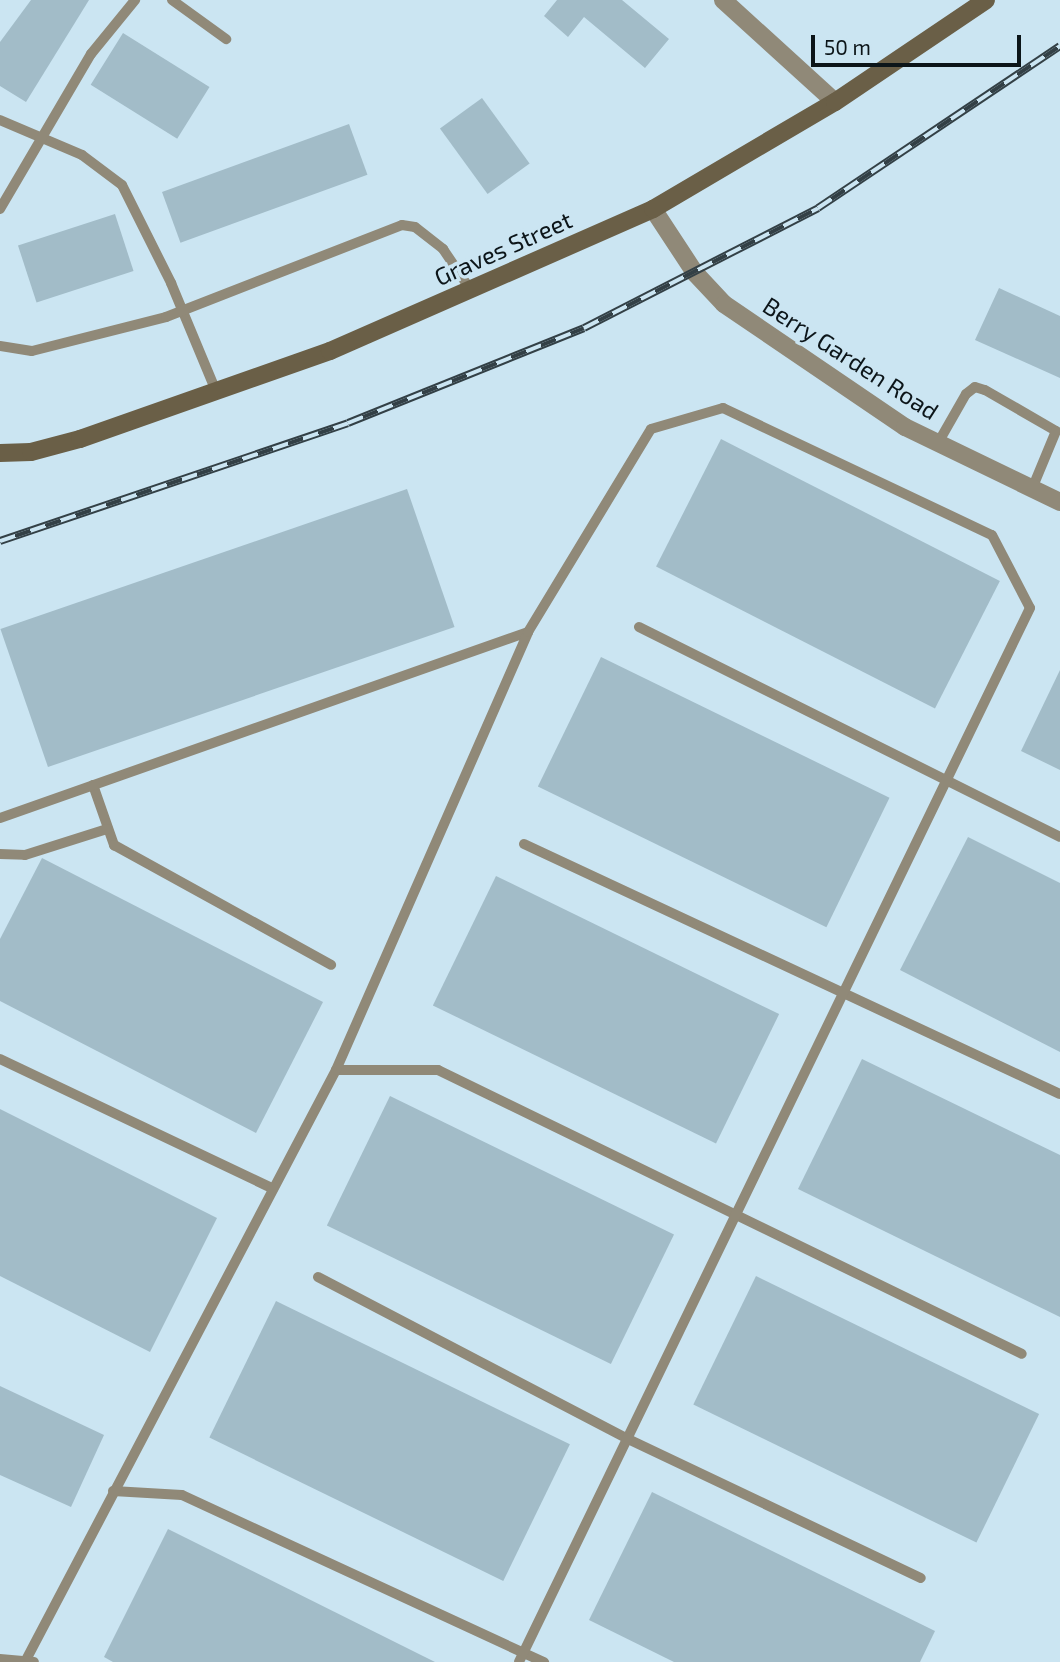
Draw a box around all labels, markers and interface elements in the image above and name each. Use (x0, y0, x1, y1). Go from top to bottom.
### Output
scale bar (815, 21, 1025, 65)
text: 50 m (824, 34, 871, 59)
street label: Graves Street (430, 205, 576, 291)
street label: Berry Garden Road (758, 290, 944, 426)

